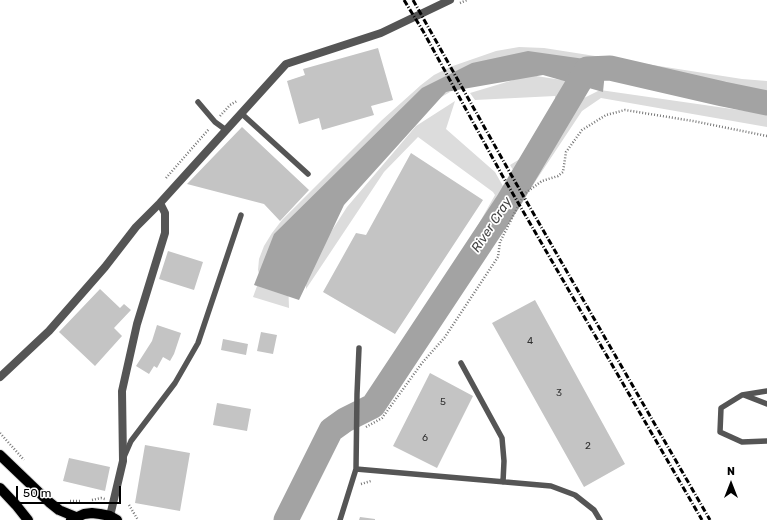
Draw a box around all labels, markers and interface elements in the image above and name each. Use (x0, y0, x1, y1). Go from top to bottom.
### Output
water label: River Cray (468, 195, 516, 255)
house number: 4 (527, 335, 533, 347)
house number: 3 (556, 387, 562, 399)
house number: 5 (440, 396, 446, 408)
house number: 6 (422, 432, 428, 444)
house number: 2 (585, 440, 591, 452)
north arrow (711, 464, 751, 504)
text: N (727, 465, 735, 478)
scale bar (18, 478, 123, 504)
text: 50 m (23, 486, 51, 500)

